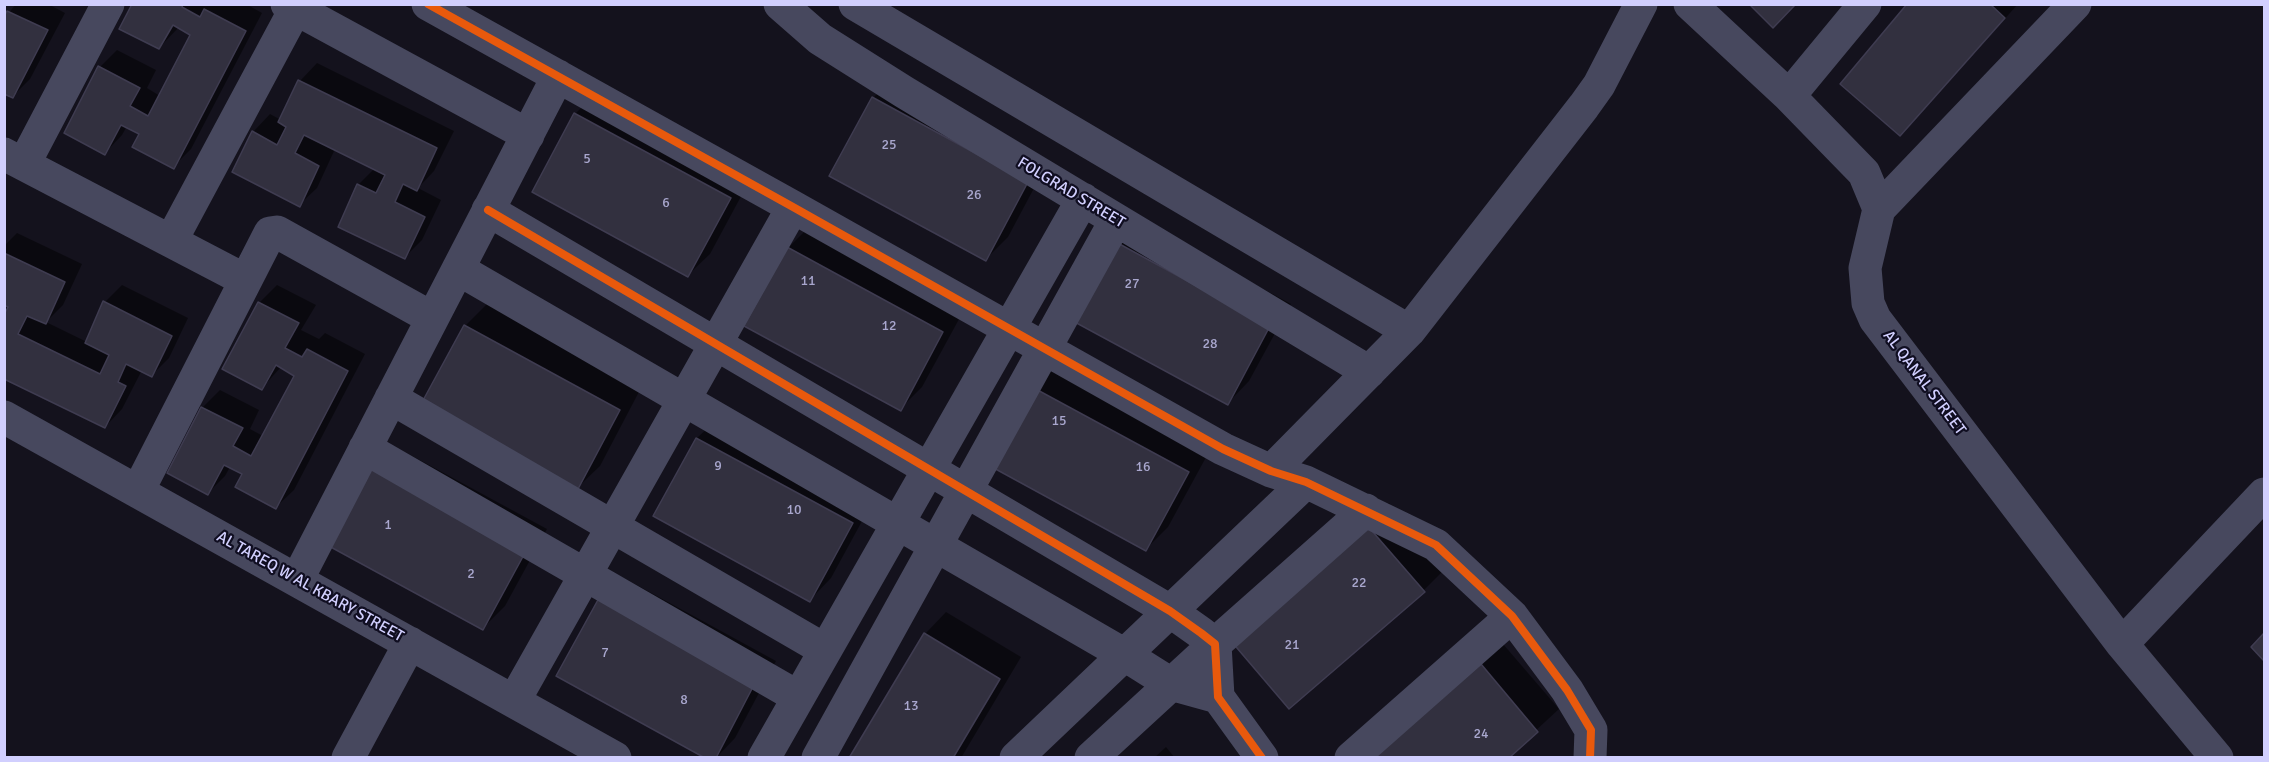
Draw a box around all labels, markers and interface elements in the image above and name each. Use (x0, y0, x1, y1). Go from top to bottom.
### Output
house number: 25 (881, 137, 897, 153)
house number: 5 (583, 151, 591, 167)
street label: FOLGRAD STREET (1014, 153, 1128, 233)
house number: 26 (966, 187, 982, 203)
house number: 6 (662, 195, 670, 211)
house number: 11 (800, 273, 816, 289)
house number: 27 (1124, 276, 1140, 292)
house number: 12 (881, 318, 897, 334)
street label: AL QANAL STREET (1878, 327, 1970, 439)
house number: 28 (1202, 336, 1218, 352)
house number: 15 (1051, 413, 1067, 429)
house number: 9 (714, 458, 722, 474)
house number: 16 (1135, 459, 1151, 475)
house number: 10 (786, 502, 802, 518)
house number: 1 (384, 517, 392, 533)
street label: AL TAREQ W AL KBARY STREET (213, 527, 407, 647)
house number: 2 (467, 566, 475, 582)
house number: 22 (1351, 575, 1367, 591)
house number: 21 (1284, 637, 1300, 653)
house number: 7 (601, 645, 609, 661)
house number: 8 (680, 692, 688, 708)
house number: 13 (903, 698, 919, 714)
house number: 24 (1473, 726, 1489, 742)

